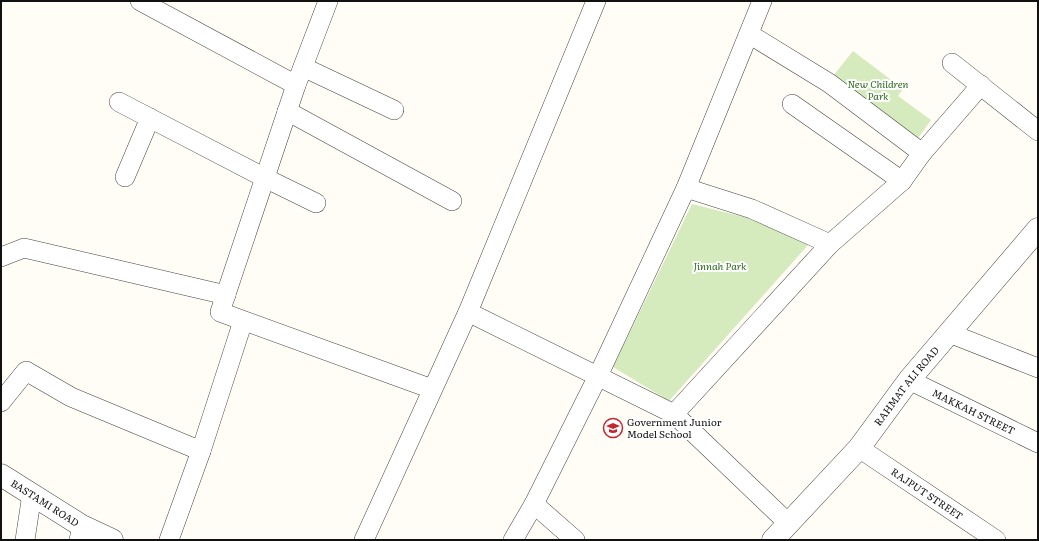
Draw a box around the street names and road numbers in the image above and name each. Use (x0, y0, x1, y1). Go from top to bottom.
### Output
street label: RAHMAT ALI ROAD (870, 342, 942, 429)
street label: MAKKAH STREET (930, 385, 1018, 438)
street label: RAJPUT STREET (888, 464, 966, 523)
street label: BASTAMI ROAD (8, 475, 83, 530)

